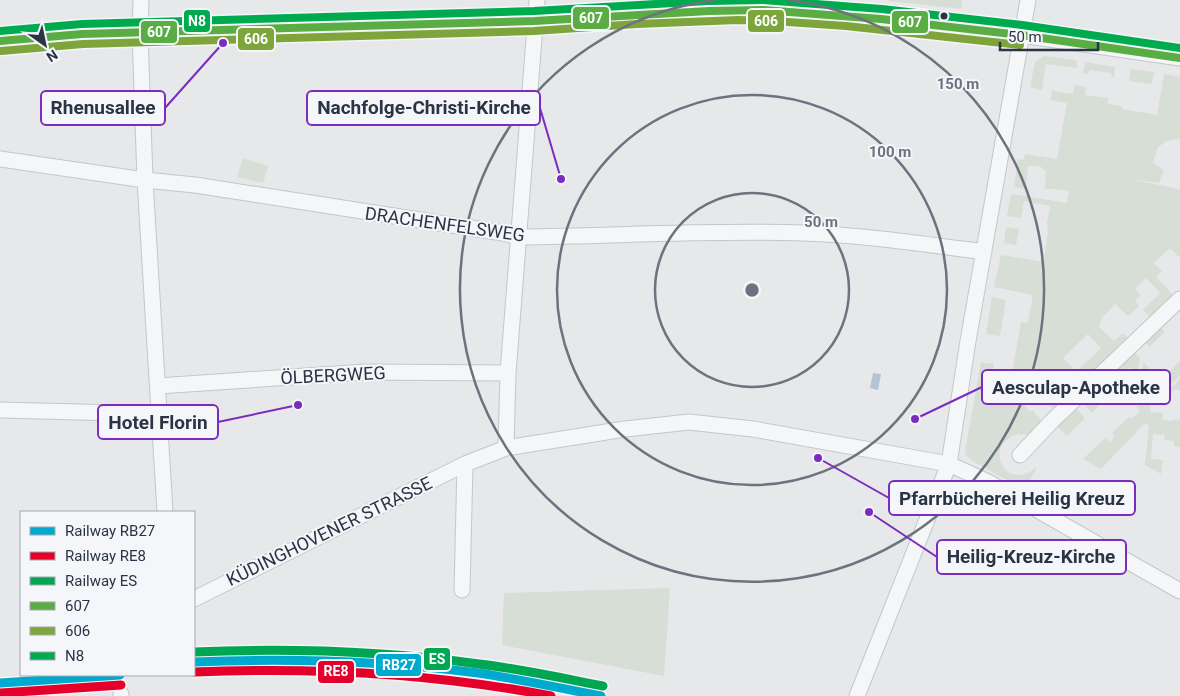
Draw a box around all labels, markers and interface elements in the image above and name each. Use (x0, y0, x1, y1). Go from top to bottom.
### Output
line badge: 607 (572, 6, 610, 30)
line badge: N8 (183, 9, 211, 33)
line badge: 606 (747, 9, 785, 33)
text: 607 (579, 10, 603, 26)
line badge: 607 (891, 10, 929, 34)
unlabelled marker (939, 11, 949, 21)
text: N8 (188, 13, 206, 29)
text: 606 (754, 13, 778, 29)
text: 607 (898, 14, 922, 30)
north arrow (20, 20, 70, 70)
line badge: 607 (140, 20, 178, 44)
scale bar (1000, 20, 1098, 52)
text: 607 (147, 24, 171, 40)
line badge: 606 (237, 27, 275, 51)
text: 50 m (1008, 28, 1042, 46)
text: 606 (244, 31, 268, 47)
text: N (44, 46, 61, 65)
text: 150 m (937, 75, 979, 93)
callout: Rhenusallee (41, 91, 165, 125)
callout: Nachfolge-Christi-Kirche (307, 91, 540, 125)
text: Rhenusallee (51, 96, 155, 119)
text: Nachfolge-Christi-Kirche (317, 96, 531, 119)
text: 100 m (869, 143, 911, 161)
street label: DRACHENFELSWEG (364, 202, 526, 246)
text: 50 m (804, 213, 838, 231)
centre of rings (743, 281, 761, 299)
street label: ÖLBERGWEG (280, 362, 386, 388)
callout: Aesculap-Apotheke (982, 370, 1170, 404)
text: Aesculap-Apotheke (992, 376, 1160, 399)
callout: Hotel Florin (98, 405, 218, 439)
text: Hotel Florin (108, 411, 208, 434)
street label: KÜDINGHOVENER STRASSE (223, 472, 435, 590)
callout: Pfarrbücherei Heilig Kreuz (889, 481, 1135, 515)
text: Pfarrbücherei Heilig Kreuz (899, 487, 1125, 510)
legend (20, 511, 195, 676)
text: Railway RB27 (65, 522, 155, 540)
callout: Heilig-Kreuz-Kirche (937, 540, 1126, 574)
text: Heilig-Kreuz-Kirche (947, 545, 1115, 568)
text: Railway RE8 (65, 547, 146, 565)
text: Railway ES (65, 572, 137, 590)
text: 607 (65, 597, 90, 615)
text: 606 (65, 622, 90, 640)
text: N8 (65, 647, 84, 665)
line badge: ES (423, 647, 451, 671)
text: ES (429, 651, 446, 667)
line badge: RB27 (375, 653, 422, 677)
text: RB27 (382, 657, 416, 673)
line badge: RE8 (317, 660, 355, 684)
text: RE8 (324, 663, 348, 679)

